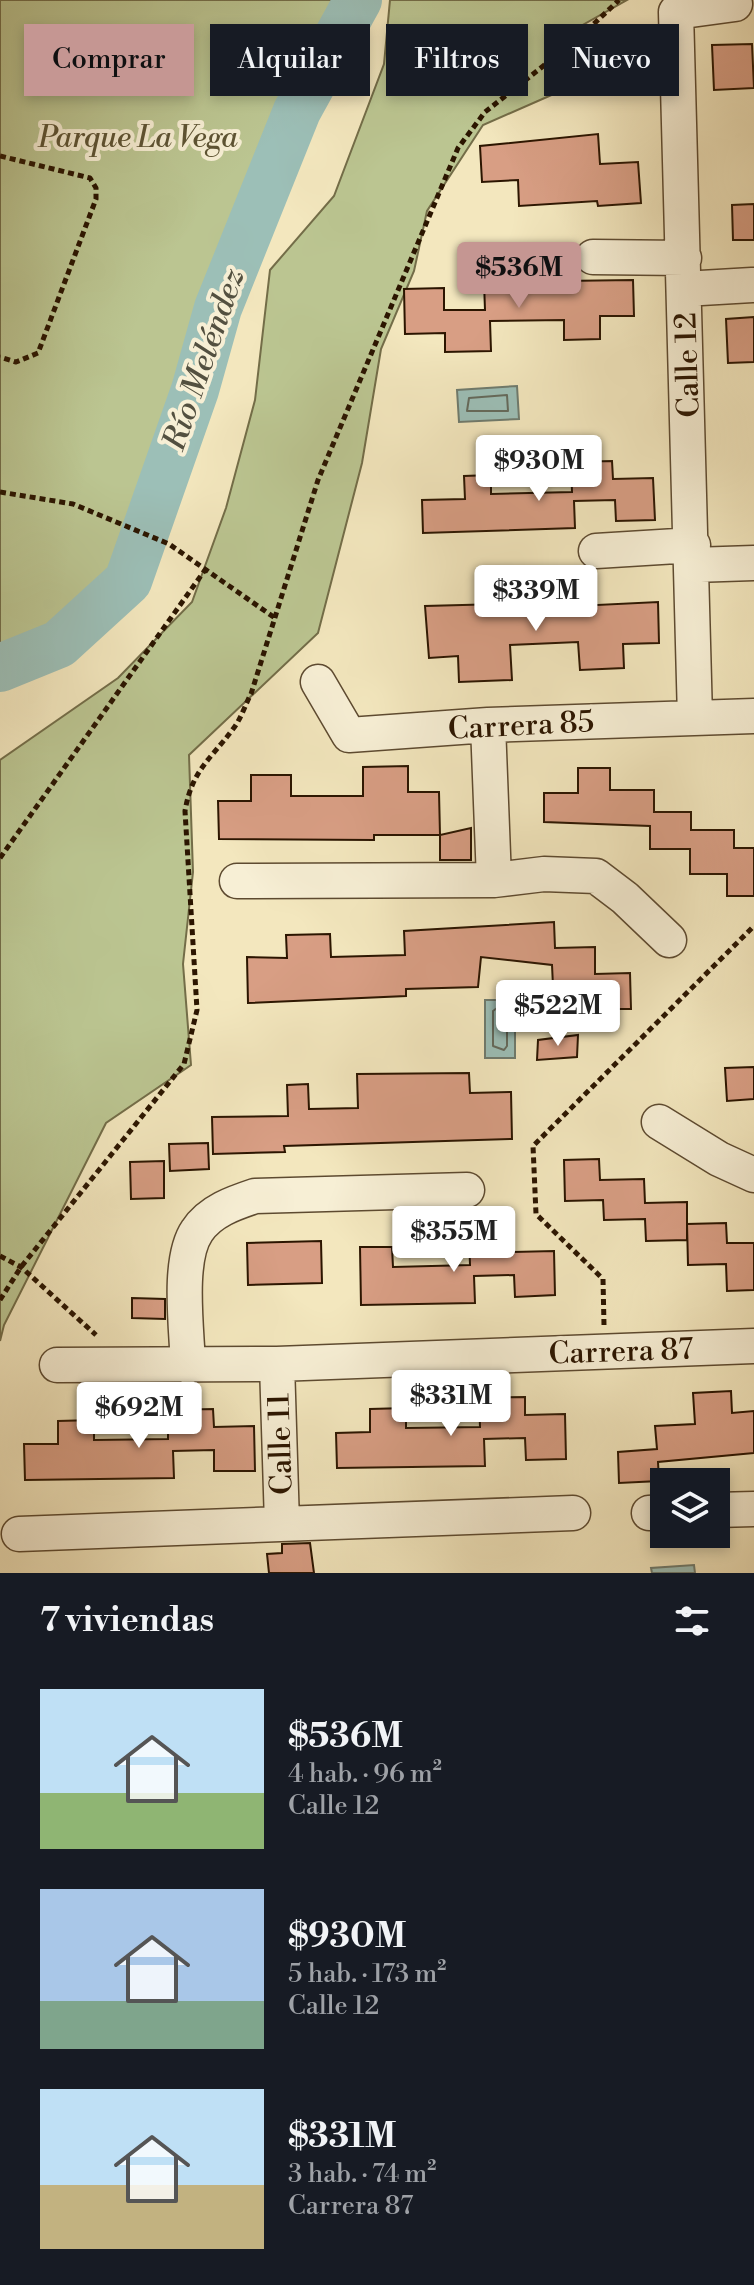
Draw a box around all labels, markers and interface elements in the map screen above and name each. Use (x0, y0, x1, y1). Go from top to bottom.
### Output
chip: Comprar (24, 24, 194, 96)
chip: Alquilar (210, 24, 370, 96)
chip: Filtros (386, 24, 528, 96)
chip: Nuevo (544, 24, 679, 96)
park label: Parque La Vega (37, 119, 238, 157)
pin: $536M (463, 242, 575, 310)
text: $536M (475, 252, 563, 284)
water label: Río Meléndez (154, 263, 254, 457)
street label: Calle 12 (667, 312, 709, 418)
pin: $930M (483, 435, 595, 503)
text: $930M (494, 445, 584, 477)
pin: $339M (480, 565, 592, 633)
text: $339M (492, 575, 580, 607)
street label: Carrera 85 (447, 703, 595, 749)
pin: $522M (502, 980, 614, 1048)
text: $522M (514, 990, 602, 1022)
pin: $355M (398, 1206, 510, 1274)
text: $355M (410, 1216, 498, 1248)
street label: Carrera 87 (548, 1330, 694, 1374)
pin: $331M (395, 1370, 507, 1438)
text: $331M (410, 1380, 492, 1412)
pin: $692M (83, 1382, 195, 1450)
text: $692M (95, 1392, 183, 1424)
street label: Calle 11 (260, 1392, 302, 1495)
map controls (650, 1468, 730, 1548)
button: layers (650, 1468, 730, 1548)
icon: filters (670, 1599, 714, 1643)
text: 7 viviendas (40, 1600, 214, 1642)
text: $536M (288, 1716, 403, 1758)
icon: home (104, 1721, 200, 1817)
text: 4 hab. · 96 m² (288, 1758, 442, 1790)
text: Calle 12 (288, 1790, 379, 1822)
text: $930M (288, 1916, 406, 1958)
icon: home (104, 1921, 200, 2017)
text: 5 hab. · 173 m² (288, 1958, 446, 1990)
text: Calle 12 (288, 1990, 379, 2022)
text: $331M (288, 2116, 396, 2158)
icon: home (104, 2121, 200, 2217)
text: 3 hab. · 74 m² (288, 2158, 436, 2190)
text: Carrera 87 (288, 2190, 413, 2222)

